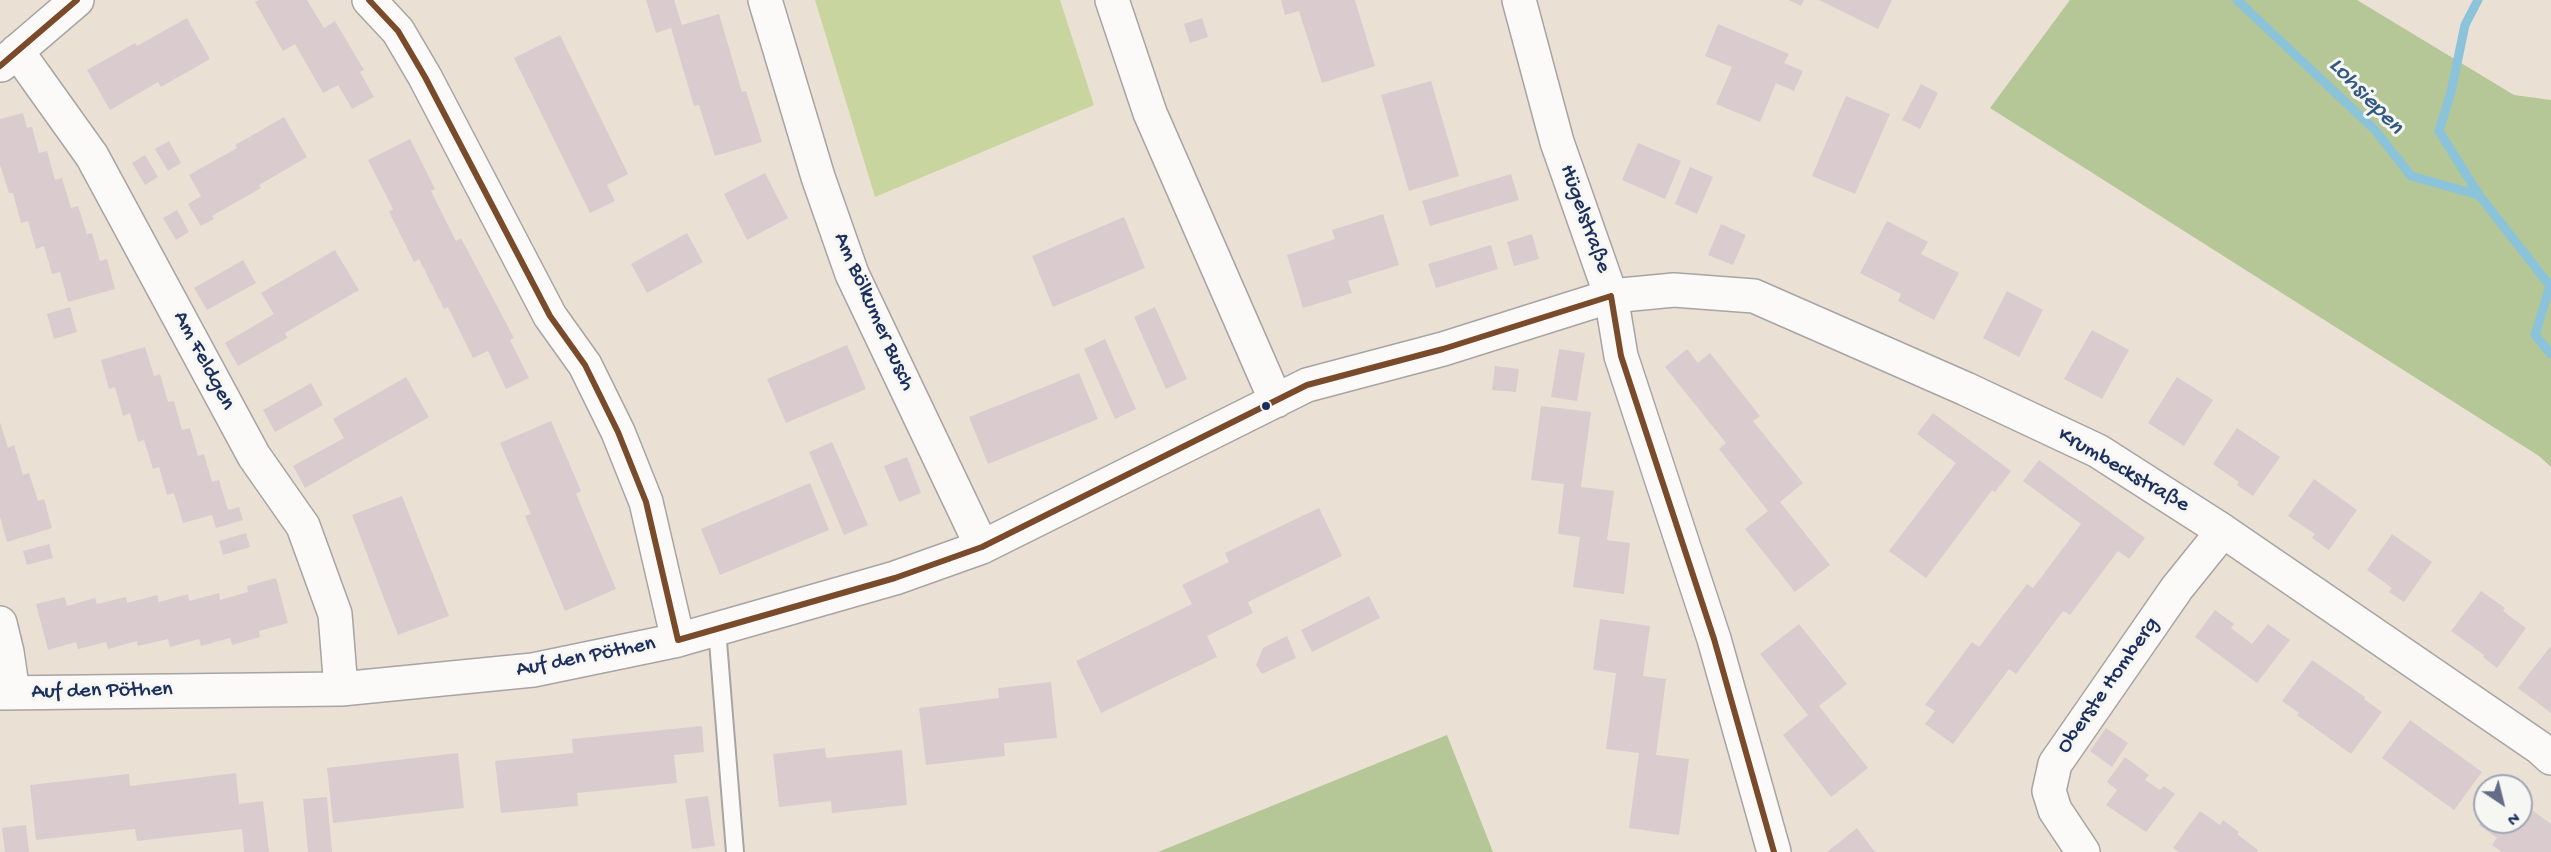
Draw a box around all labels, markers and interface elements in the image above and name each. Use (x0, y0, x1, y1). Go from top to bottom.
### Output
water label: Lohsiepen (2321, 52, 2409, 142)
street label: Hügelstraße (1552, 161, 1616, 277)
street label: Am Bölkumer Busch (826, 229, 920, 395)
street label: Am Feldgen (166, 307, 240, 415)
unlabelled marker (1260, 400, 1272, 412)
street label: Krumbeckstraße (2052, 423, 2194, 519)
street label: Oberste Homberg (2052, 613, 2166, 759)
street label: Auf den Pöthen (514, 632, 658, 684)
street label: Auf den Pöthen (31, 678, 173, 706)
north arrow (2473, 774, 2533, 834)
text: N (2503, 807, 2522, 828)

